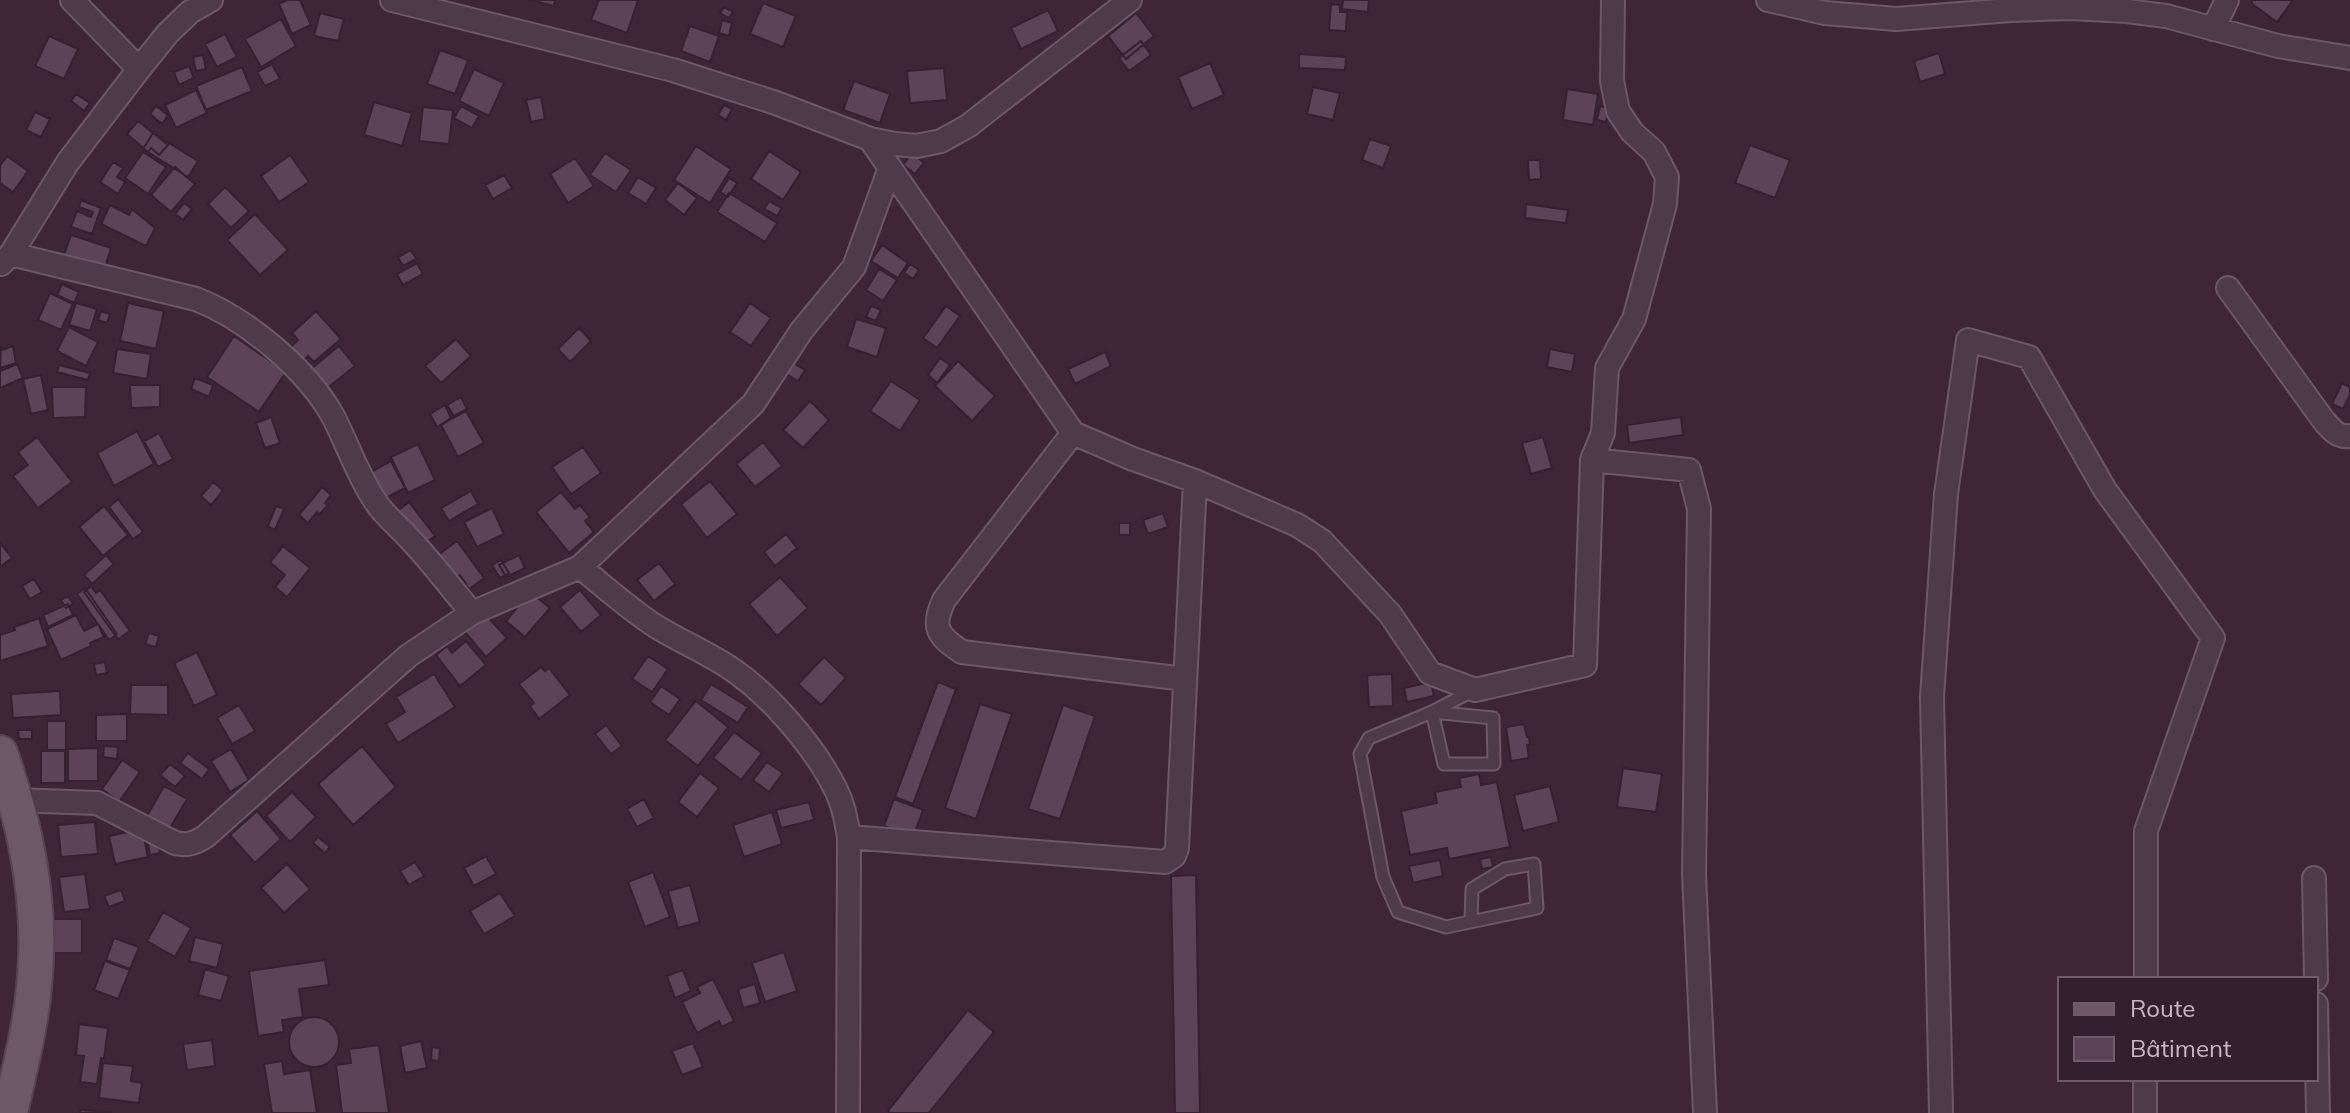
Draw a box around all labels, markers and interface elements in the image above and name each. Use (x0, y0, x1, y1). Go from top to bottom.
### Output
legend (2058, 977, 2318, 1081)
text: Route (2130, 993, 2195, 1023)
text: Bâtiment (2130, 1033, 2231, 1063)

